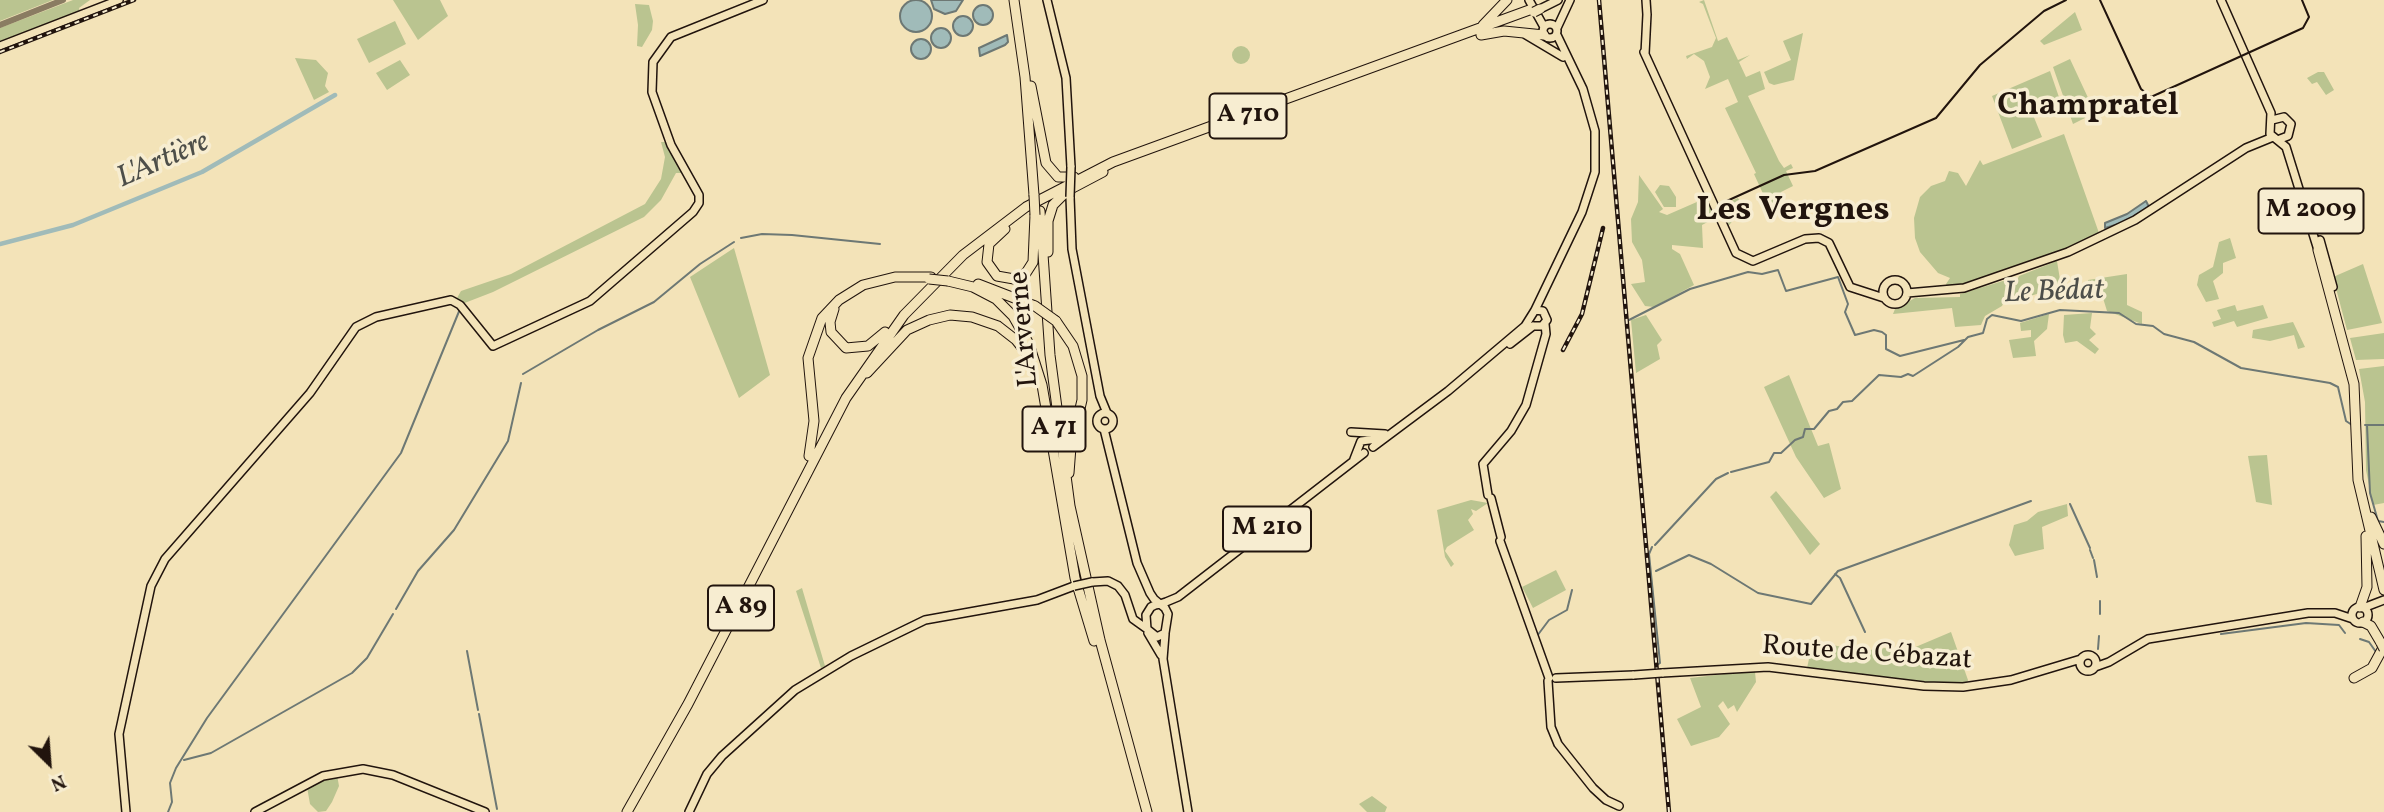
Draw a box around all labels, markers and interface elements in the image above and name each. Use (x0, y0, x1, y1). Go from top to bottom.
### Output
district label: Champratel (1997, 89, 2179, 127)
road number: A 710 (1210, 94, 1286, 139)
water label: L'Artière (112, 126, 216, 198)
road number: M 2009 (2258, 188, 2364, 233)
district label: Les Vergnes (1696, 192, 1890, 234)
street label: L'Arverne (1004, 269, 1048, 389)
water label: Le Bédat (2003, 274, 2105, 314)
road number: A 71 (1023, 406, 1086, 452)
road number: M 210 (1223, 506, 1311, 552)
road number: A 89 (708, 586, 774, 630)
street label: Route de Cébazat (1761, 631, 1973, 679)
north arrow (14, 728, 84, 798)
text: N (46, 767, 70, 797)

